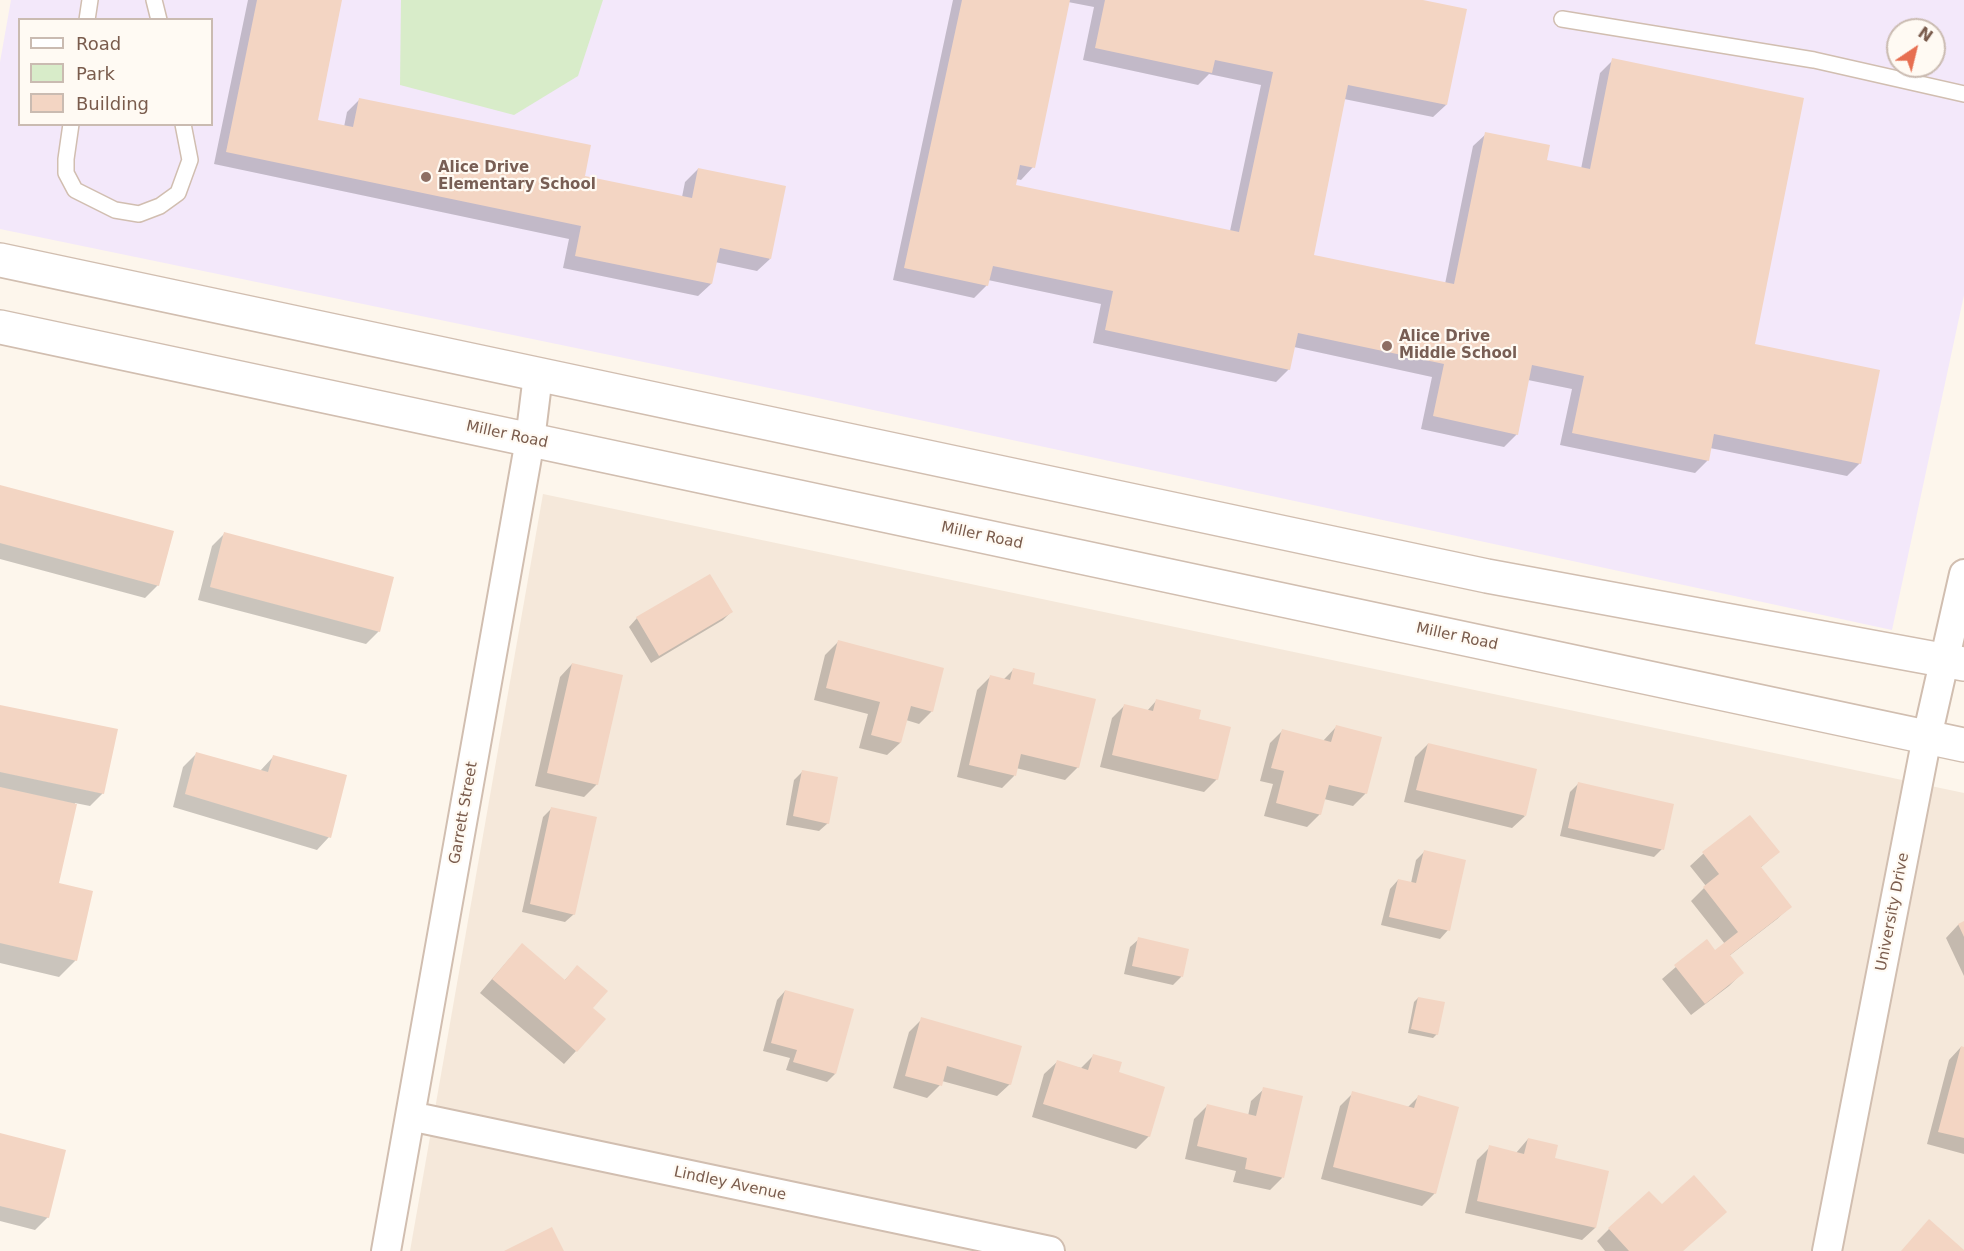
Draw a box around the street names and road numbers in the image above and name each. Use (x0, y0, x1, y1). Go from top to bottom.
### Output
street label: Miller Road (464, 418, 550, 452)
street label: Miller Road (939, 519, 1025, 553)
street label: Miller Road (1414, 620, 1500, 654)
street label: Garrett Street (446, 760, 482, 866)
street label: University Drive (1873, 851, 1913, 973)
street label: Lindley Avenue (672, 1163, 788, 1205)

